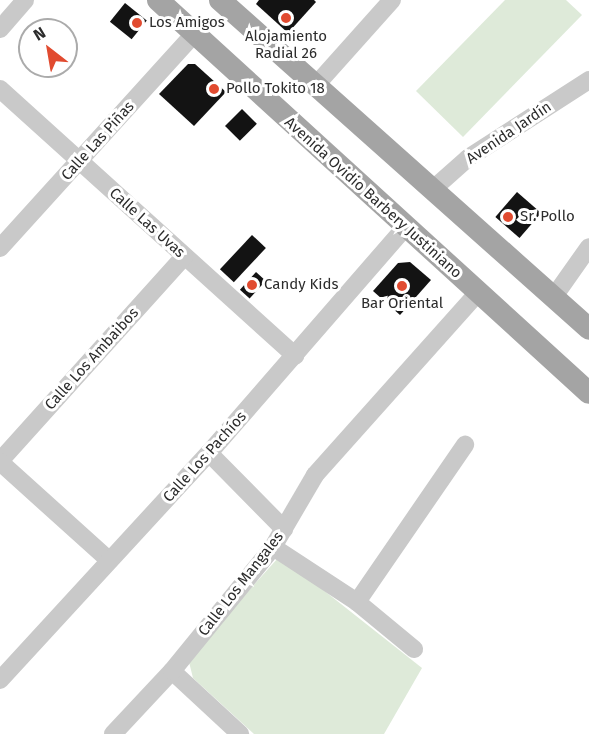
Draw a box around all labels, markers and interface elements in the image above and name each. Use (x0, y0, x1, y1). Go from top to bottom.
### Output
marker: Alojamiento Radial 26 (279, 11, 293, 25)
place label: Los Amigos (149, 14, 225, 32)
marker: Los Amigos (130, 16, 144, 30)
north arrow (18, 18, 78, 78)
text: N (30, 23, 49, 45)
place label: Alojamiento Radial 26 (245, 27, 327, 62)
place label: Pollo Tokito 18 (226, 80, 325, 98)
marker: Pollo Tokito 18 (207, 82, 221, 96)
street label: Calle Las Piñas (58, 98, 138, 184)
street label: Avenida Jardín (463, 98, 555, 168)
street label: Avenida Ovidio Barbery Justiniano (281, 114, 465, 282)
street label: Calle Las Uvas (105, 184, 189, 262)
place label: Sr. Pollo (520, 208, 575, 226)
marker: Sr. Pollo (501, 210, 515, 224)
place label: Candy Kids (264, 276, 339, 294)
marker: Candy Kids (245, 278, 259, 292)
marker: Bar Oriental (395, 279, 409, 293)
place label: Bar Oriental (361, 295, 443, 313)
street label: Calle Los Ambaibos (41, 304, 143, 414)
street label: Calle Los Pachíos (160, 408, 250, 506)
street label: Calle Los Mangales (195, 528, 287, 640)

